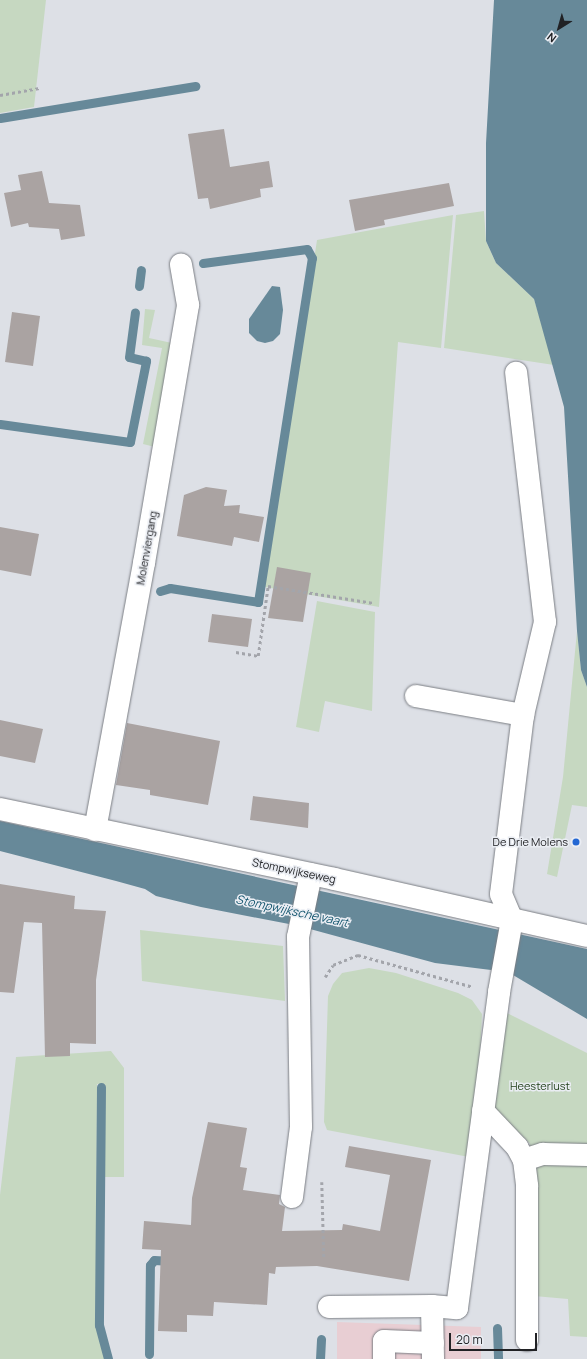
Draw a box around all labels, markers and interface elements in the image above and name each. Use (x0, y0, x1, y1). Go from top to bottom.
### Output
north arrow (539, 8, 579, 48)
text: N (544, 30, 559, 46)
street label: Molenviergang (134, 510, 160, 586)
place label: De Drie Molens (493, 835, 568, 849)
marker: De Drie Molens (571, 837, 581, 847)
street label: Stompwijkseweg (251, 856, 337, 886)
water label: Stompwijksche vaart (234, 892, 350, 930)
park label: Heesterlust (510, 1079, 570, 1093)
scale bar (451, 1325, 539, 1351)
text: 20 m (456, 1331, 483, 1348)

